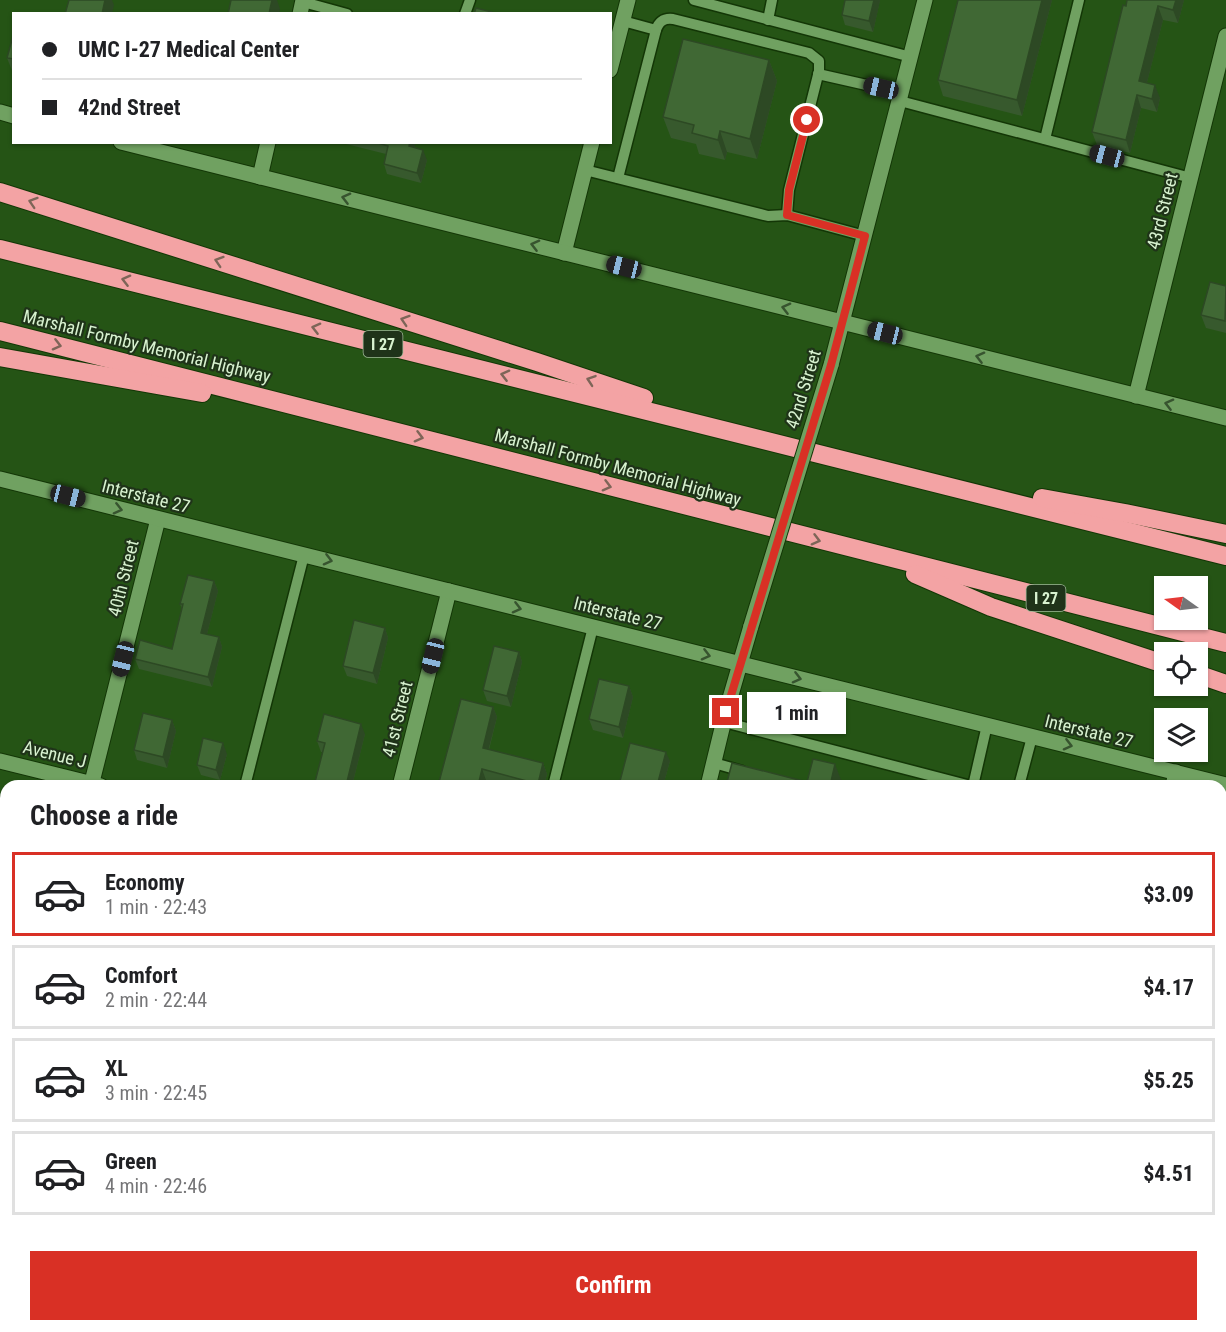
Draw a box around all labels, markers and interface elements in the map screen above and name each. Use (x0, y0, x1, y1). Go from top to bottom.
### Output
text: UMC I-27 Medical Center (78, 37, 299, 62)
car (861, 75, 901, 101)
text: 42nd Street (78, 95, 181, 120)
route start (793, 106, 820, 133)
car (1087, 143, 1127, 169)
street label: 43rd Street (1142, 170, 1182, 252)
one-way arrow (341, 193, 351, 206)
one-way arrow (28, 197, 39, 210)
one-way arrow (531, 240, 541, 253)
car (604, 254, 644, 280)
one-way arrow (214, 256, 225, 268)
one-way arrow (122, 275, 132, 288)
one-way arrow (781, 303, 791, 316)
street label: Marshall Formby Memorial Highway (21, 305, 273, 387)
one-way arrow (400, 315, 411, 327)
car (865, 320, 905, 346)
one-way arrow (311, 322, 321, 335)
road number: I 27 (364, 331, 403, 357)
one-way arrow (52, 338, 62, 351)
street label: 42nd Street (781, 347, 825, 431)
one-way arrow (975, 351, 985, 364)
one-way arrow (500, 369, 510, 382)
one-way arrow (586, 375, 597, 388)
one-way arrow (1164, 398, 1174, 411)
street label: Marshall Formby Memorial Highway (492, 424, 744, 510)
one-way arrow (414, 429, 424, 442)
street label: Interstate 27 (100, 475, 192, 517)
one-way arrow (602, 478, 612, 491)
car (48, 483, 88, 509)
one-way arrow (113, 501, 123, 514)
one-way arrow (811, 533, 821, 546)
street label: 40th Street (103, 538, 143, 618)
one-way arrow (322, 553, 332, 566)
north arrow (1154, 576, 1208, 630)
map controls (1154, 576, 1208, 762)
road number: I 27 (1026, 585, 1066, 611)
street label: Interstate 27 (572, 592, 664, 634)
one-way arrow (512, 600, 522, 613)
car (420, 636, 446, 676)
car (110, 639, 136, 679)
button: locate (1154, 642, 1208, 696)
one-way arrow (701, 647, 711, 660)
one-way arrow (792, 670, 802, 683)
street label: 41st Street (377, 679, 417, 759)
callout: 1 min (747, 691, 846, 733)
route end (712, 698, 739, 725)
text: 1 min (774, 701, 819, 725)
button: layers (1154, 708, 1208, 762)
street label: Interstate 27 (1043, 710, 1135, 752)
street label: Avenue J (21, 736, 89, 772)
one-way arrow (1062, 738, 1072, 751)
text: Choose a ride (30, 800, 178, 832)
icon: car (33, 867, 87, 921)
text: Economy (105, 870, 185, 895)
text: $3.09 (1143, 882, 1194, 907)
text: 1 min · 22:43 (105, 895, 207, 919)
icon: car (33, 960, 87, 1014)
text: Comfort (105, 963, 178, 988)
text: $4.17 (1143, 975, 1194, 1000)
text: 2 min · 22:44 (105, 988, 207, 1012)
icon: car (33, 1053, 87, 1107)
text: XL (105, 1056, 128, 1081)
text: $5.25 (1143, 1068, 1194, 1093)
text: 3 min · 22:45 (105, 1081, 207, 1105)
icon: car (33, 1146, 87, 1200)
text: Green (105, 1149, 157, 1174)
text: $4.51 (1143, 1161, 1194, 1186)
text: 4 min · 22:46 (105, 1174, 207, 1198)
button: Confirm (30, 1251, 1197, 1320)

